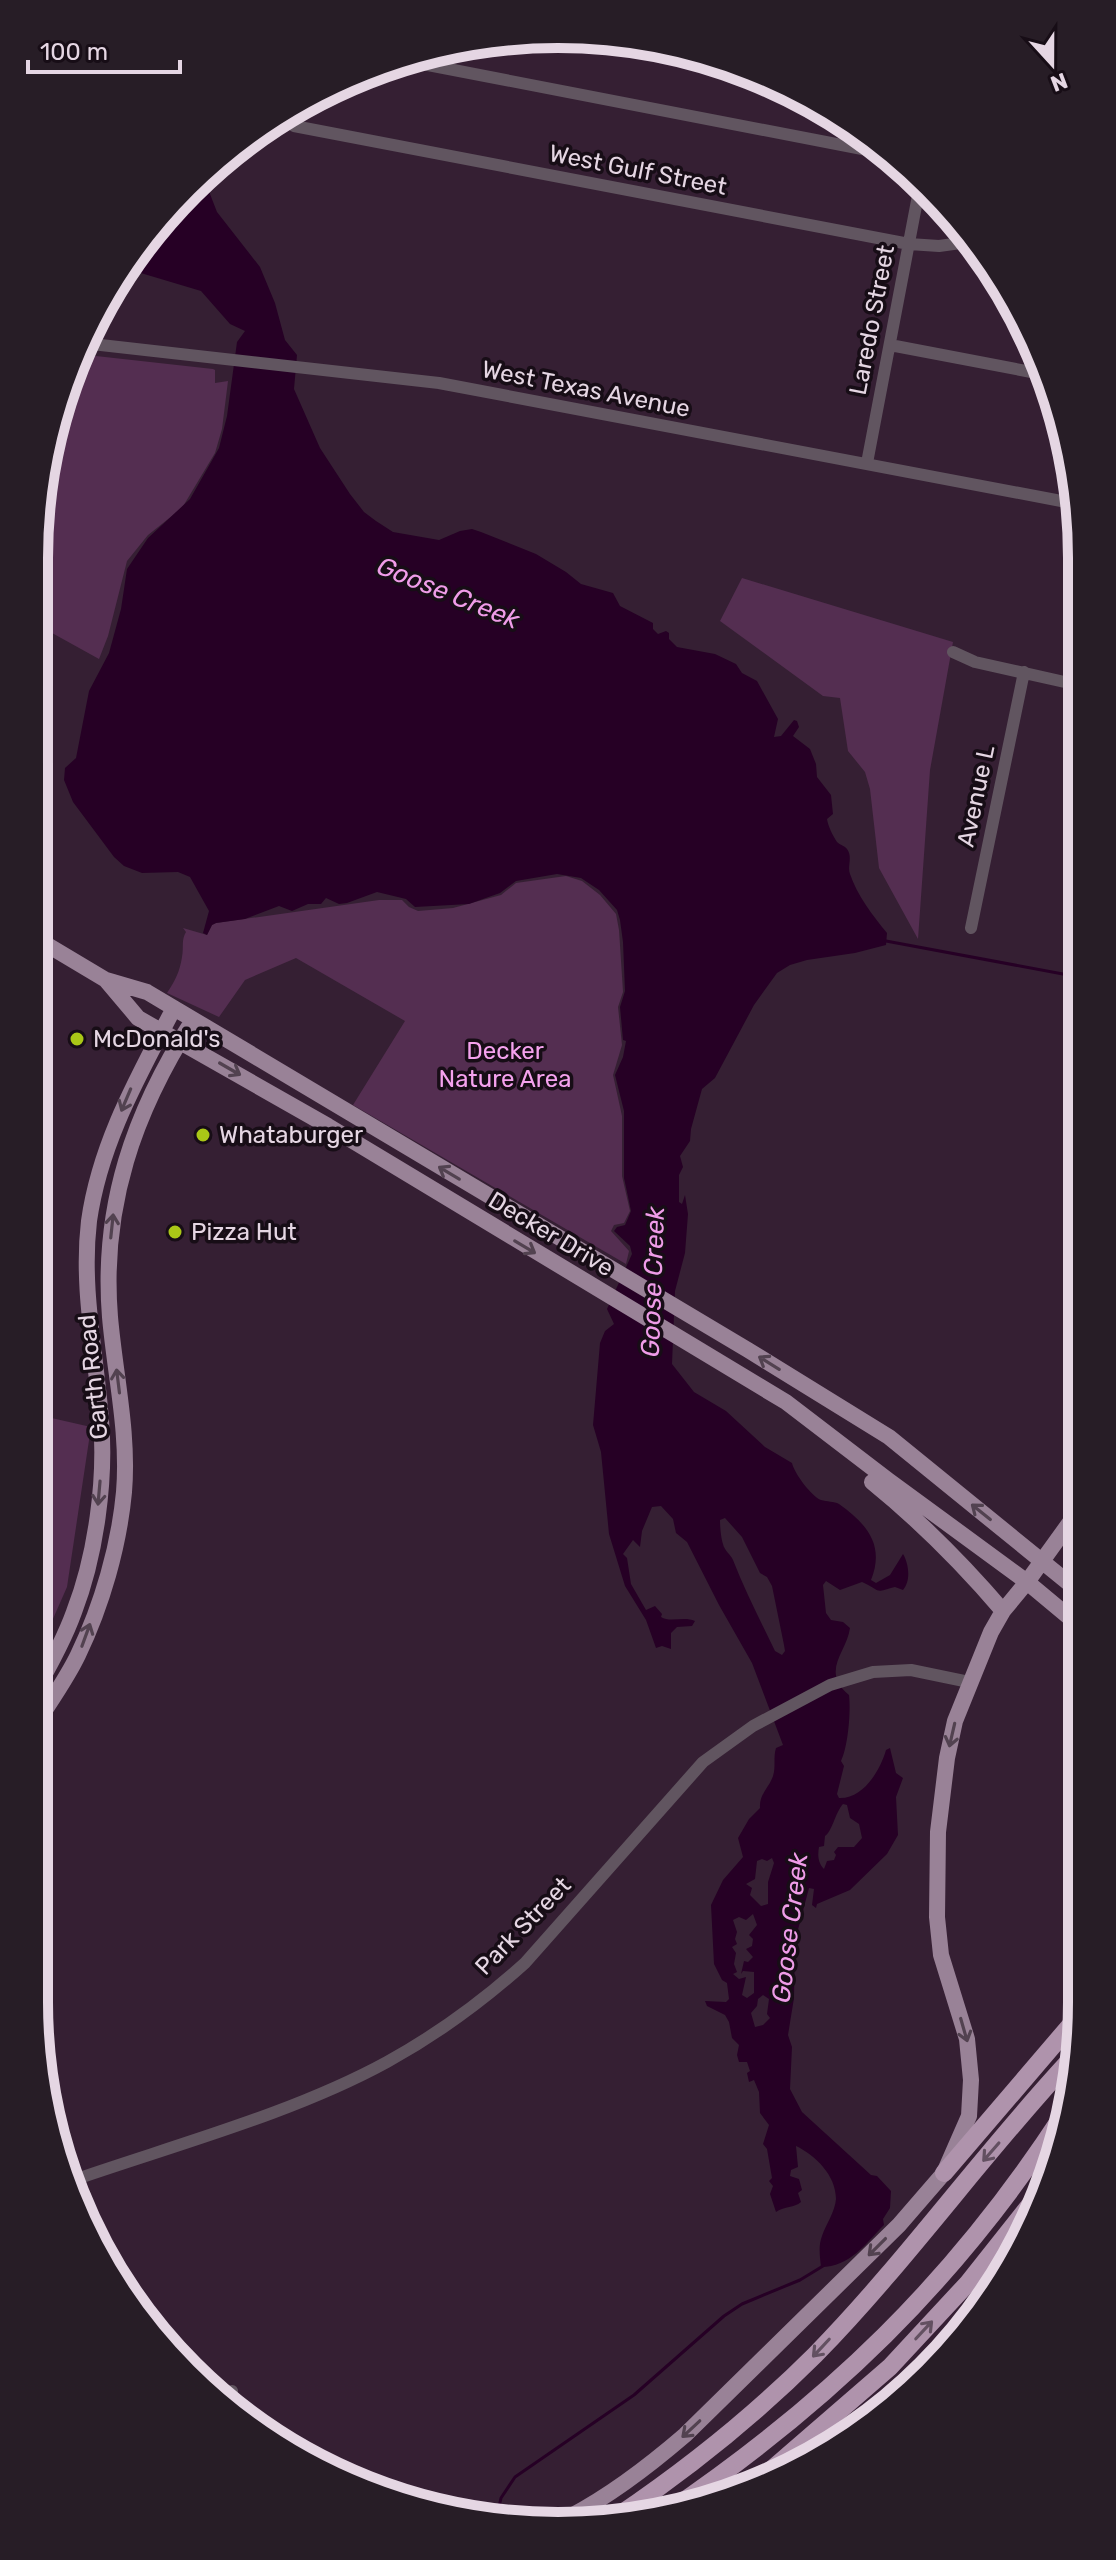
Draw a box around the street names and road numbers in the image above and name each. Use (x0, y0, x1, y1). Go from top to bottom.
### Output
street label: West Gulf Street (547, 139, 729, 201)
street label: Laredo Street (844, 243, 900, 397)
street label: West Texas Avenue (480, 355, 692, 423)
street label: Avenue L (952, 742, 1001, 850)
street label: Decker Drive (483, 1186, 619, 1282)
street label: Garth Road (73, 1313, 113, 1441)
street label: Park Street (470, 1871, 576, 1981)

